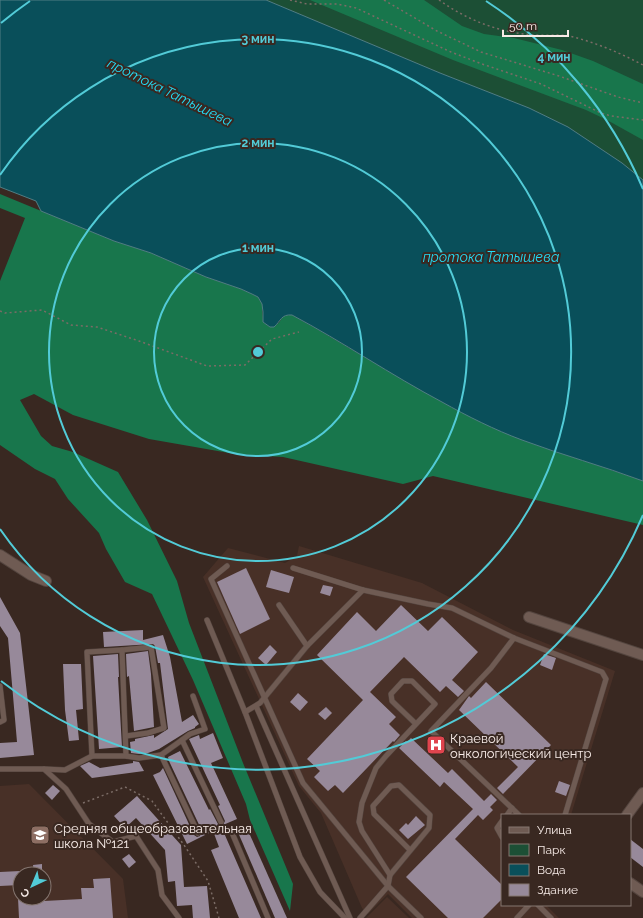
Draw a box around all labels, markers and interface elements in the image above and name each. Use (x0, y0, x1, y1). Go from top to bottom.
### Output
scale bar (503, 12, 568, 38)
text: 50 m (509, 19, 537, 33)
text: 3 мин (242, 32, 274, 46)
text: 4 мин (537, 50, 571, 64)
water label: протока Татышева (105, 55, 235, 129)
text: 2 мин (241, 136, 275, 150)
text: 1 мин (242, 241, 274, 255)
water label: протока Татышева (423, 249, 559, 265)
centre of rings (251, 345, 265, 359)
place label: Краевой онкологический центр (450, 731, 592, 761)
hospital icon: Краевой онкологический центр (425, 734, 447, 756)
legend (501, 814, 631, 906)
place label: Средняя общеобразовательная школа №121 (54, 821, 252, 851)
text: Улица (537, 823, 572, 837)
school or university icon: Средняя общеобразовательная школа №121 (29, 824, 51, 846)
text: Парк (537, 843, 566, 857)
text: Вода (537, 863, 566, 877)
north arrow (12, 866, 52, 906)
text: Здание (537, 883, 578, 897)
text: С (18, 885, 33, 900)

